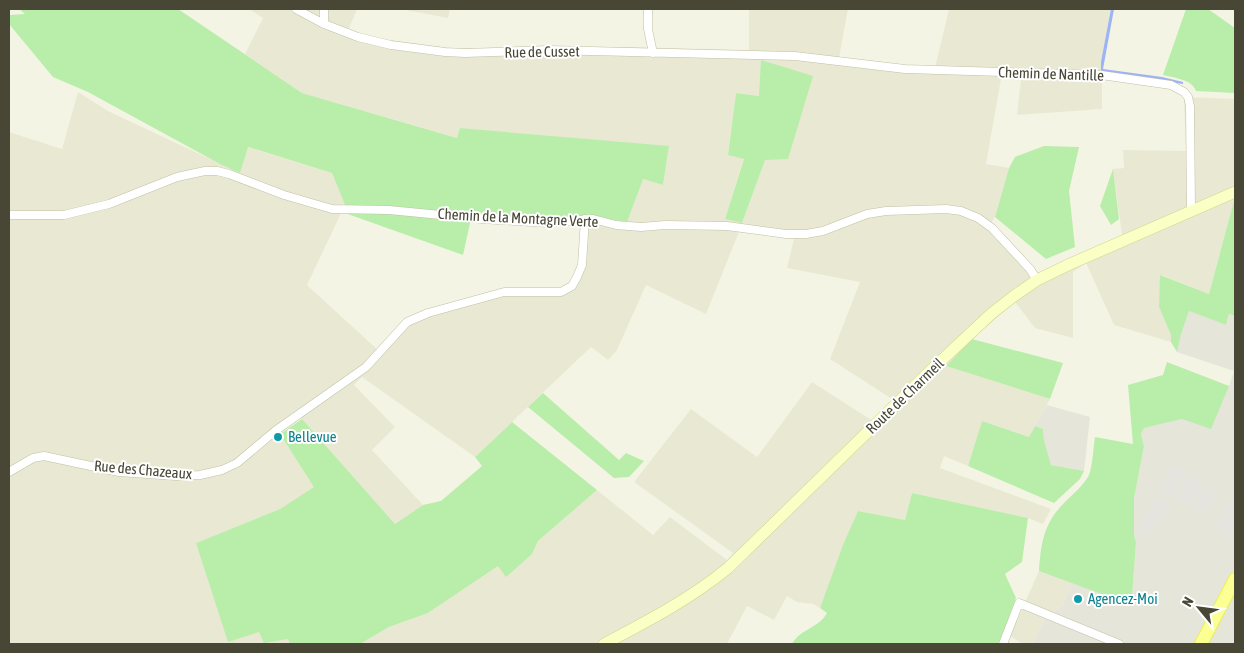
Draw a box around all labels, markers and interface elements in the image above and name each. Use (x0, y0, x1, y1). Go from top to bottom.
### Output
street label: Rue de Cusset (504, 42, 580, 61)
street label: Chemin de Nantille (998, 63, 1104, 84)
street label: Chemin de la Montagne Verte (437, 205, 599, 230)
street label: Route de Charmeil (862, 354, 947, 437)
place label: Bellevue (288, 428, 337, 445)
marker: Bellevue (272, 431, 284, 443)
street label: Rue des Chazeaux (93, 457, 193, 482)
north arrow (1174, 583, 1224, 633)
place label: Agencez-Moi (1088, 590, 1158, 607)
marker: Agencez-Moi (1072, 593, 1084, 605)
text: N (1179, 594, 1197, 609)

